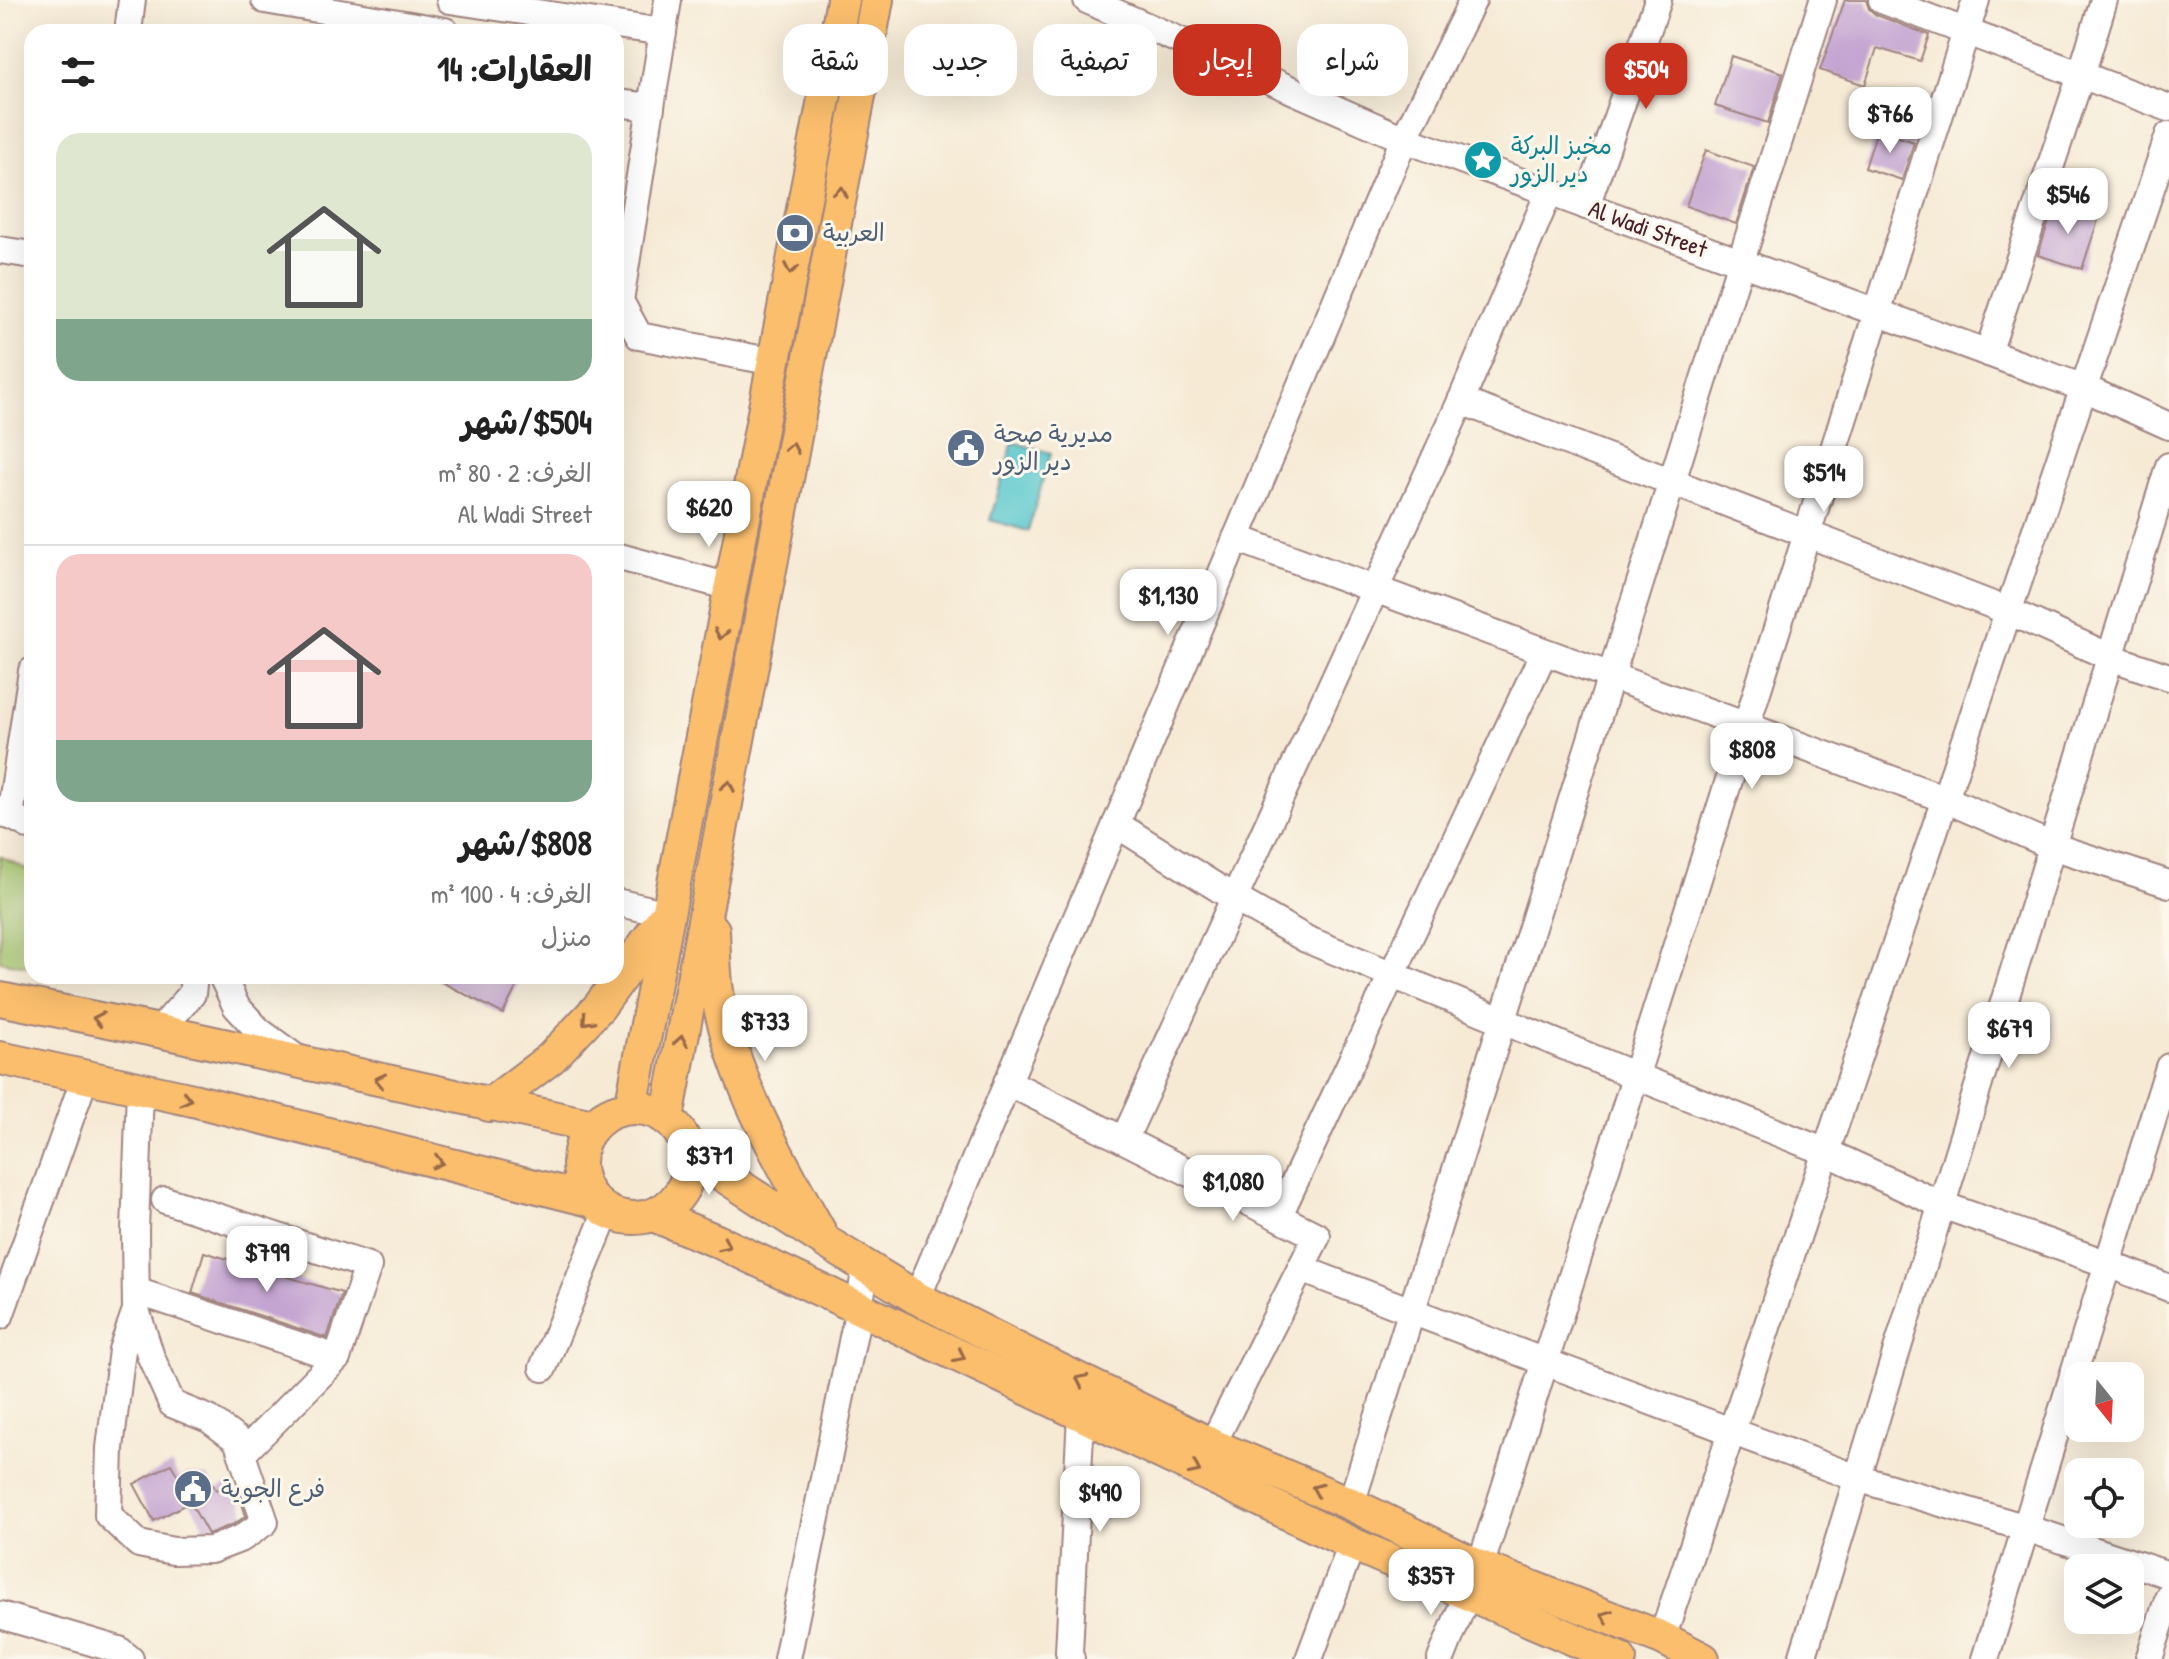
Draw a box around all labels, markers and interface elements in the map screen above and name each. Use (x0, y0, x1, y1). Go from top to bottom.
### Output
chip: شقة (783, 24, 888, 96)
chip: جديد (904, 24, 1017, 96)
chip: تصفية (1033, 24, 1157, 96)
chip: إيجار (1173, 24, 1281, 96)
chip: شراء (1297, 24, 1408, 96)
pin: $504 (1599, 43, 1693, 111)
text: العقارات: 14 (437, 46, 592, 92)
icon: filters (56, 50, 100, 94)
text: $504 (1623, 51, 1669, 86)
pin: $766 (1843, 87, 1937, 155)
text: $766 (1867, 95, 1913, 130)
place label: مخبز البركة دير الزور (1509, 129, 1612, 189)
place icon: مخبز البركة دير الزور (1462, 139, 1504, 181)
pin: $546 (2021, 168, 2115, 236)
text: $546 (2046, 176, 2090, 211)
icon: home (252, 185, 396, 329)
one-way arrow (832, 186, 849, 200)
street label: Al Wadi Street (1585, 192, 1713, 265)
bank icon: العربية (774, 212, 816, 254)
place label: العربية (823, 216, 885, 248)
one-way arrow (784, 262, 801, 276)
text: $504/شهر (461, 399, 592, 445)
place label: مديرية صحة دير الزور (992, 417, 1113, 477)
public building icon: مديرية صحة دير الزور (945, 427, 987, 469)
one-way arrow (783, 441, 800, 455)
pin: $514 (1777, 446, 1871, 514)
text: $514 (1802, 454, 1846, 489)
text: الغرف: 2 · 80 m² (438, 455, 592, 490)
pin: $620 (662, 481, 756, 549)
text: $620 (685, 489, 733, 524)
text: Al Wadi Street (458, 496, 592, 531)
pin: $1,130 (1103, 569, 1233, 637)
text: $1,130 (1138, 577, 1198, 612)
icon: home (252, 606, 396, 750)
one-way arrow (714, 628, 731, 641)
pin: $808 (1705, 723, 1799, 791)
text: $808 (1728, 731, 1776, 766)
one-way arrow (719, 779, 736, 793)
text: $808/شهر (459, 820, 592, 866)
text: الغرف: 4 · 100 m² (431, 876, 592, 911)
text: منزل (541, 919, 592, 954)
pin: $733 (718, 995, 812, 1063)
pin: $679 (1962, 1002, 2056, 1070)
text: $733 (740, 1003, 790, 1038)
text: $679 (1986, 1010, 2032, 1045)
one-way arrow (92, 1011, 105, 1028)
one-way arrow (581, 1011, 596, 1025)
one-way arrow (671, 1035, 688, 1048)
one-way arrow (373, 1072, 387, 1089)
one-way arrow (178, 1090, 192, 1107)
pin: $371 (662, 1129, 756, 1197)
text: $371 (685, 1137, 733, 1172)
one-way arrow (430, 1152, 444, 1169)
pin: $1,080 (1168, 1155, 1298, 1223)
text: $1,080 (1202, 1163, 1264, 1198)
pin: $799 (220, 1226, 314, 1294)
text: $799 (244, 1234, 290, 1269)
one-way arrow (717, 1235, 731, 1251)
one-way arrow (952, 1346, 967, 1362)
north arrow (2064, 1362, 2144, 1442)
map controls (2064, 1362, 2144, 1634)
one-way arrow (1075, 1375, 1090, 1390)
button: locate (2064, 1458, 2144, 1538)
one-way arrow (1186, 1459, 1201, 1475)
pin: $490 (1053, 1466, 1147, 1534)
public building icon: فرع الجوية (172, 1468, 214, 1510)
place label: فرع الجوية (221, 1472, 325, 1506)
text: $490 (1078, 1474, 1122, 1509)
one-way arrow (1311, 1483, 1325, 1499)
pin: $357 (1384, 1549, 1478, 1617)
button: layers (2064, 1554, 2144, 1634)
text: $357 (1407, 1557, 1455, 1592)
one-way arrow (1600, 1609, 1614, 1626)

